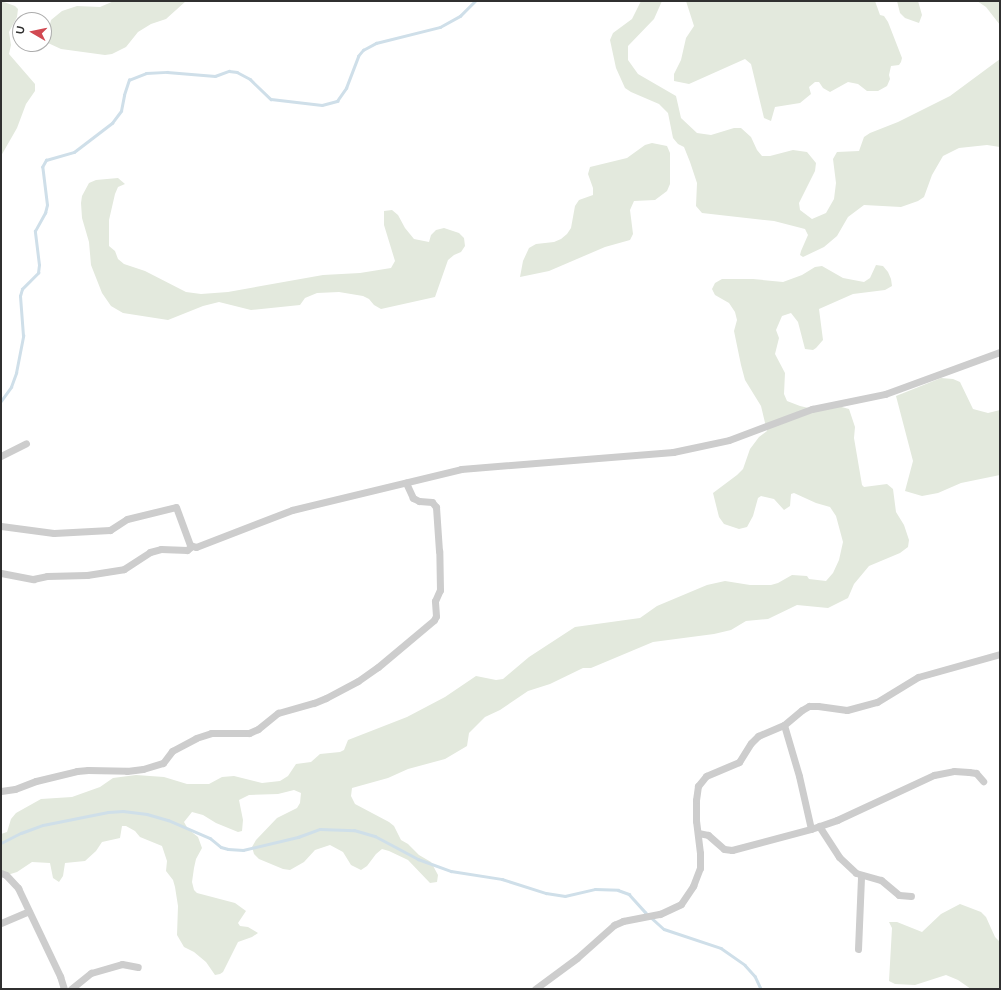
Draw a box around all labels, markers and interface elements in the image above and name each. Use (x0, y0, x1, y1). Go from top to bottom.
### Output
north arrow (12, 12, 52, 52)
text: U (14, 25, 28, 35)

